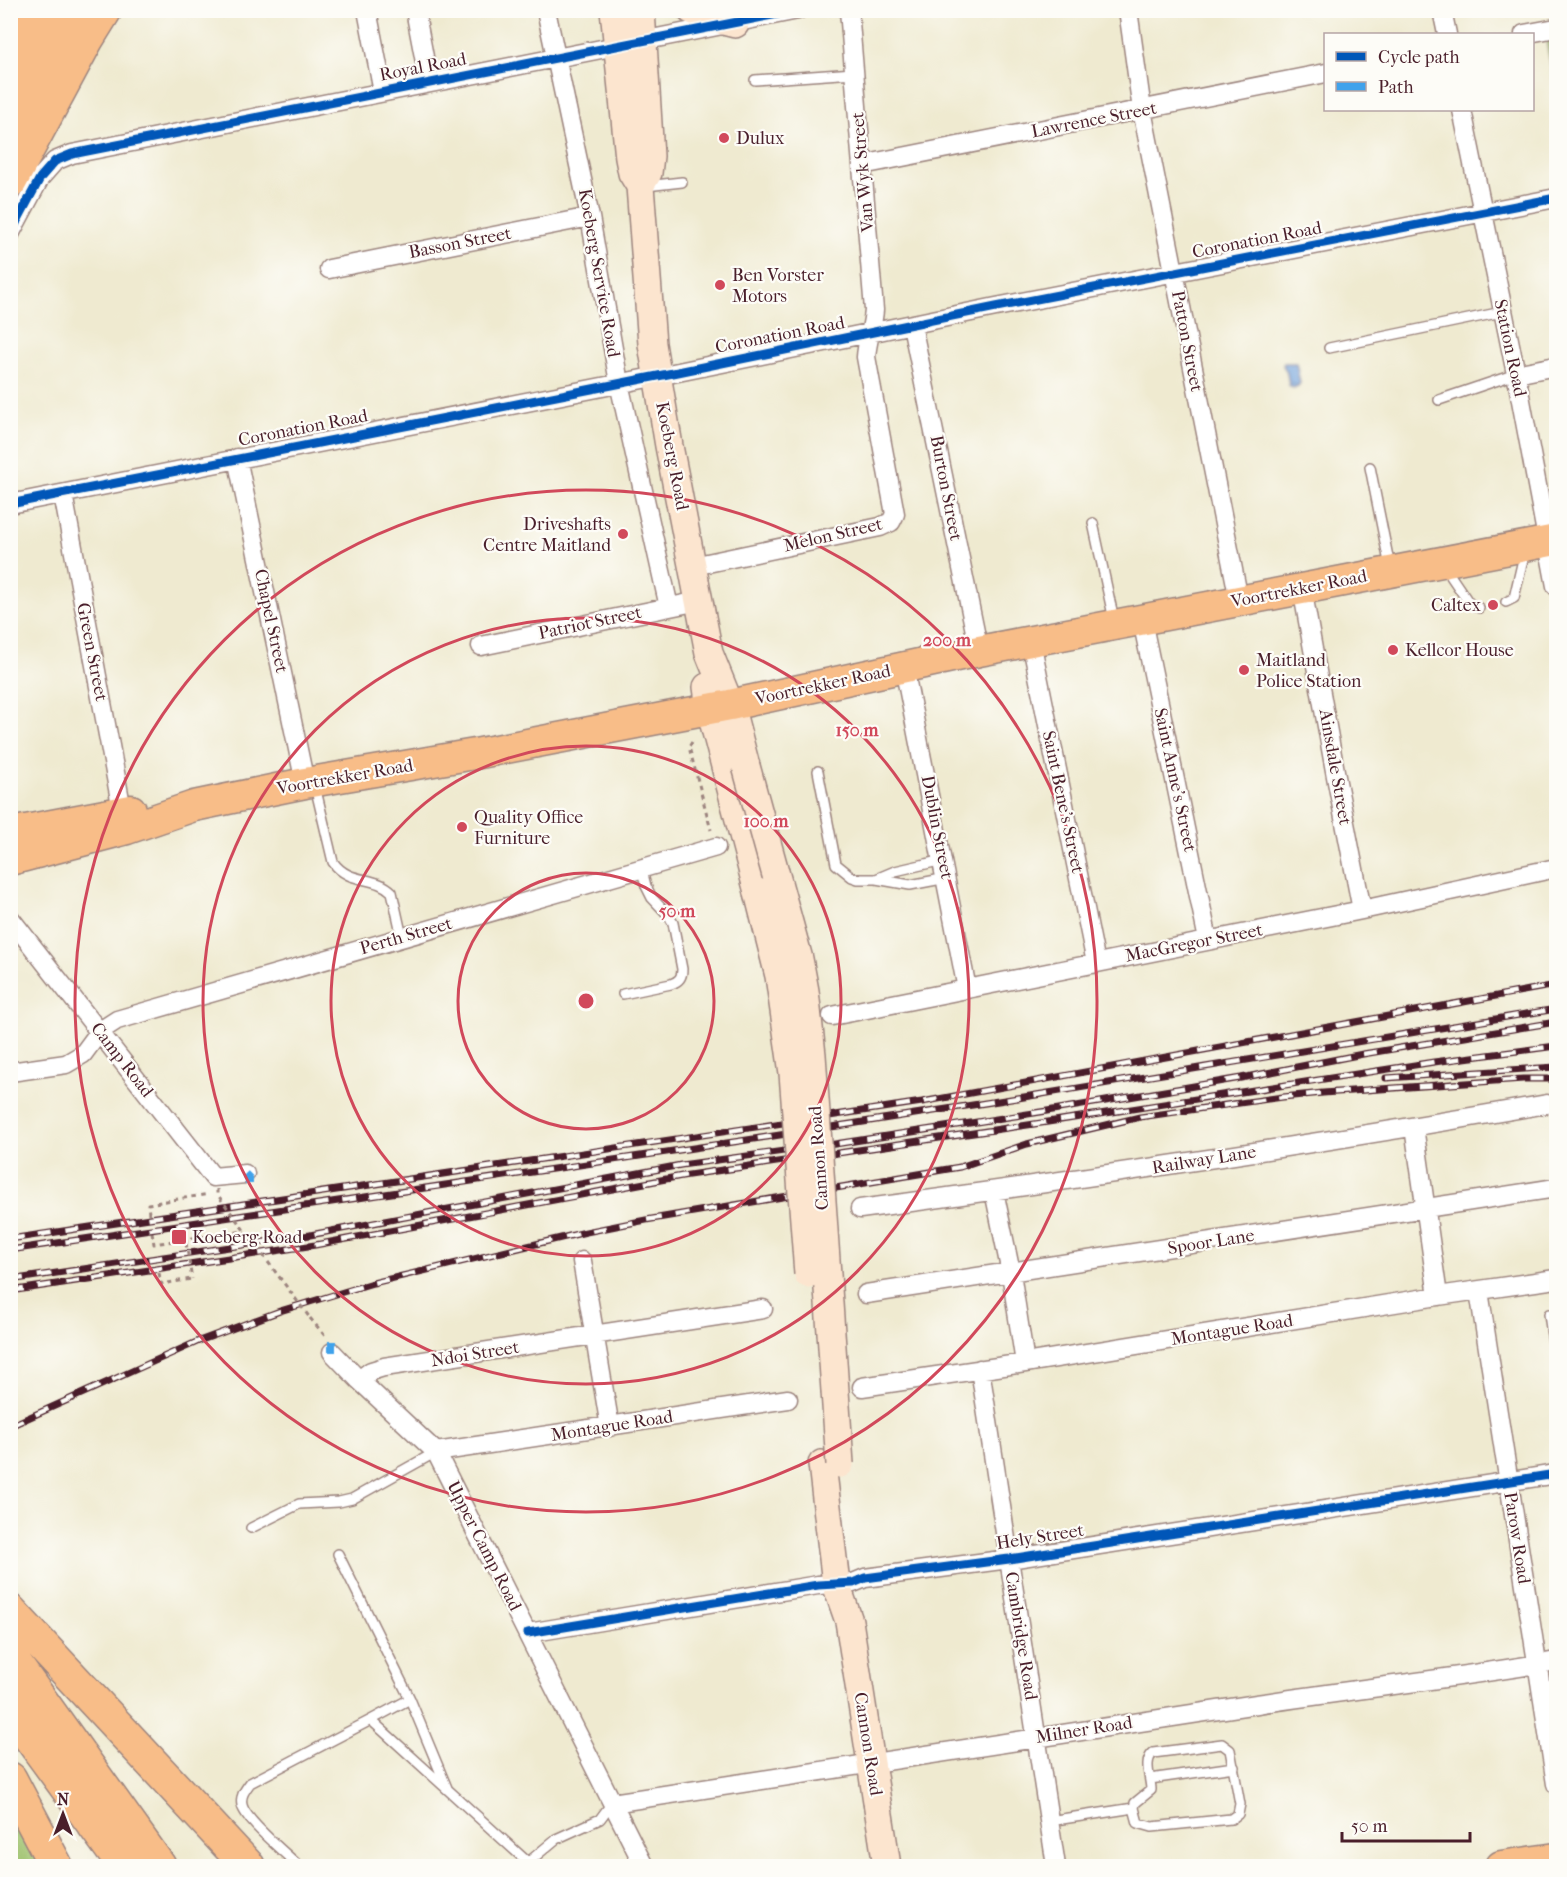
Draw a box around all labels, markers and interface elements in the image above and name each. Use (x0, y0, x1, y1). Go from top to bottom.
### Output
legend (1324, 33, 1534, 111)
text: Cycle path (1378, 47, 1459, 68)
street label: Royal Road (378, 48, 468, 86)
text: Path (1378, 77, 1414, 98)
street label: Lawrence Street (1030, 97, 1159, 142)
street label: Van Wyk Street (847, 110, 879, 234)
place label: Dulux (736, 128, 785, 149)
marker: Dulux (717, 131, 731, 145)
street label: Koeberg Service Road (574, 187, 624, 359)
street label: Coronation Road (1190, 217, 1324, 263)
street label: Basson Street (407, 223, 514, 263)
place label: Ben Vorster Motors (732, 265, 824, 307)
marker: Ben Vorster Motors (713, 278, 727, 292)
street label: Patton Street (1167, 289, 1207, 394)
street label: Station Road (1489, 297, 1531, 399)
street label: Coronation Road (713, 312, 847, 358)
street label: Koeberg Road (651, 400, 693, 512)
street label: Coronation Road (236, 405, 370, 451)
street label: Burton Street (925, 434, 967, 543)
street label: Melon Street (782, 513, 885, 557)
place label: Driveshafts Centre Maitland (483, 514, 611, 556)
marker: Driveshafts Centre Maitland (616, 527, 630, 541)
street label: Voortrekker Road (1228, 565, 1369, 613)
street label: Chapel Street (250, 567, 292, 675)
place label: Caltex (1431, 595, 1482, 616)
marker: Caltex (1486, 598, 1500, 612)
street label: Green Street (72, 601, 112, 704)
street label: Patriot Street (536, 602, 644, 644)
text: 200 m (923, 630, 972, 651)
place label: Kellcor House (1405, 640, 1514, 661)
marker: Kellcor House (1386, 643, 1400, 657)
place label: Maitland Police Station (1256, 650, 1362, 692)
street label: Voortrekker Road (752, 660, 893, 710)
marker: Maitland Police Station (1237, 663, 1251, 677)
street label: Saint Anne's Street (1149, 706, 1201, 854)
street label: Ainsdale Street (1314, 706, 1356, 827)
text: 150 m (836, 720, 879, 741)
street label: Saint Bene's Street (1038, 729, 1088, 876)
street label: Voortrekker Road (274, 755, 415, 800)
street label: Dublin Street (917, 773, 957, 881)
place label: Quality Office Furniture (474, 807, 583, 849)
text: 100 m (743, 811, 790, 832)
marker: Quality Office Furniture (455, 820, 469, 834)
text: 50 m (659, 901, 696, 922)
street label: Perth Street (357, 913, 455, 959)
street label: MacGregor Street (1124, 919, 1265, 967)
centre of rings (576, 991, 596, 1011)
street label: Camp Road (86, 1018, 158, 1102)
street label: Cannon Road (805, 1105, 833, 1211)
street label: Railway Lane (1151, 1141, 1258, 1179)
street label: Spoor Lane (1166, 1225, 1256, 1259)
place label: Koeberg Road (192, 1227, 302, 1248)
marker: Koeberg Road (170, 1228, 188, 1246)
street label: Montague Road (1170, 1310, 1295, 1350)
street label: Ndoi Street (429, 1337, 521, 1371)
street label: Montague Road (550, 1406, 675, 1446)
street label: Upper Camp Road (442, 1478, 526, 1615)
street label: Parow Road (1499, 1491, 1535, 1586)
street label: Hely Street (995, 1520, 1086, 1554)
street label: Cambridge Road (1000, 1570, 1042, 1702)
street label: Cannon Road (849, 1691, 887, 1798)
street label: Milner Road (1034, 1712, 1134, 1748)
north arrow (33, 1784, 93, 1844)
text: N (57, 1790, 70, 1809)
scale bar (1342, 1805, 1470, 1843)
text: 50 m (1351, 1816, 1388, 1837)

